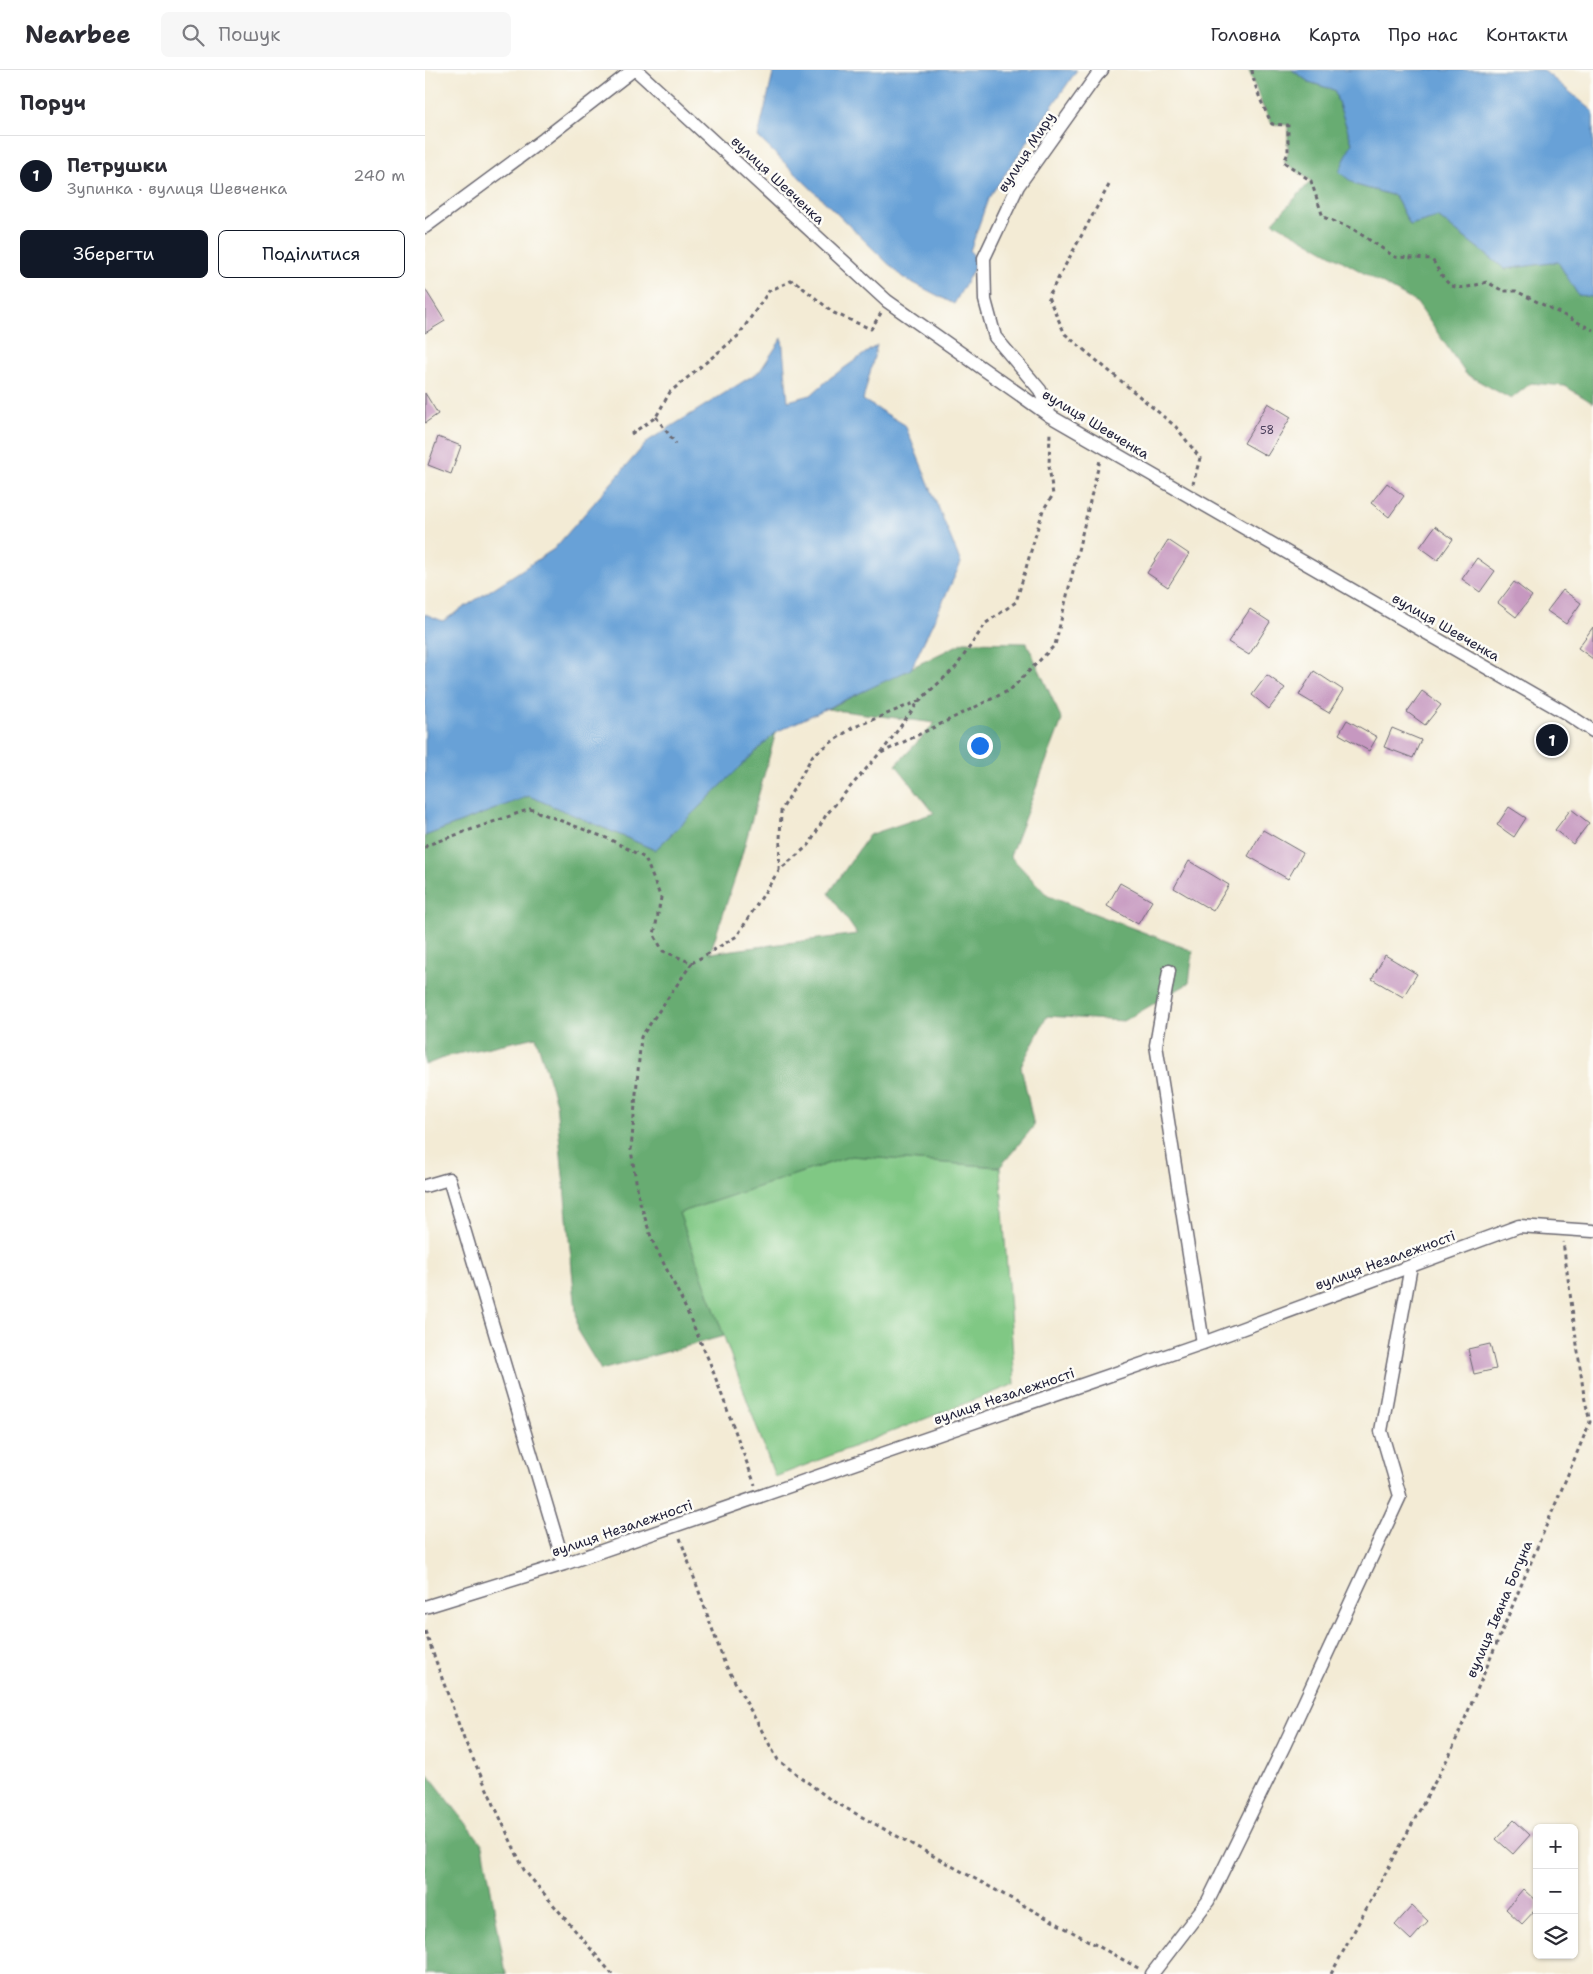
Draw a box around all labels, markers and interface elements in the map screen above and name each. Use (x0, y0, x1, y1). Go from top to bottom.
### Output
search box (161, 12, 511, 57)
text: Nearbee (25, 19, 131, 51)
icon: search (179, 21, 207, 49)
text: Пошук (219, 22, 280, 47)
text: Головна (1210, 23, 1281, 47)
text: Карта (1309, 23, 1360, 47)
text: Про нас (1388, 23, 1458, 47)
text: Контакти (1486, 23, 1568, 47)
text: Поруч (20, 89, 86, 117)
street label: вулиця Миру (993, 108, 1059, 196)
street label: вулиця Шевченка (727, 132, 829, 228)
text: Петрушки (67, 153, 167, 178)
text: 1 (32, 165, 40, 186)
text: 240 m (353, 165, 405, 186)
text: Зупинка · вулиця Шевченка (67, 178, 287, 199)
button: Зберегти (20, 230, 208, 278)
button: Поділитися (218, 230, 405, 278)
street label: вулиця Шевченка (1039, 385, 1153, 463)
house number: 58 (1260, 423, 1274, 438)
street label: вулиця Шевченка (1389, 589, 1503, 665)
pin: 1 (1536, 721, 1568, 759)
your location (967, 733, 993, 759)
street label: вулиця Незалежності (1313, 1226, 1457, 1294)
street label: вулиця Незалежності (931, 1363, 1077, 1429)
street label: вулиця Незалежності (549, 1495, 695, 1561)
street label: вулиця Івана Богуна (1462, 1538, 1536, 1680)
map controls (1533, 1824, 1578, 1959)
button: + (1533, 1824, 1578, 1869)
button: − (1533, 1869, 1578, 1914)
button: layers (1533, 1914, 1578, 1959)

